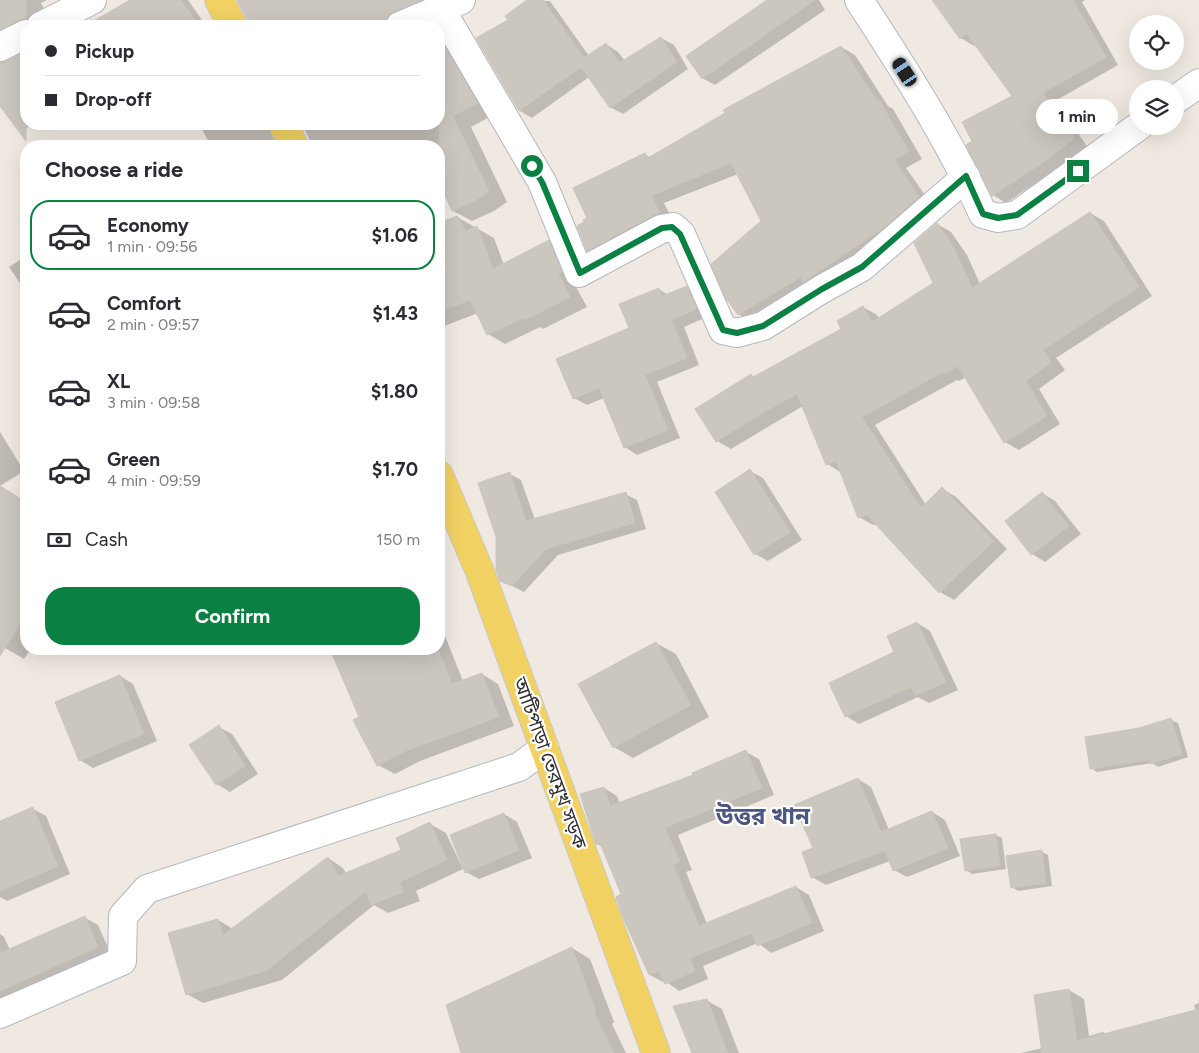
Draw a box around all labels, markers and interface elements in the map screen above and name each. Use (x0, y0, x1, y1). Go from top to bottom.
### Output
map controls (1129, 15, 1184, 135)
button: locate (1129, 15, 1184, 70)
text: Pickup (75, 40, 134, 63)
car (890, 55, 919, 89)
button: layers (1129, 80, 1184, 135)
text: Drop-off (75, 88, 152, 111)
callout: 1 min (1037, 99, 1119, 134)
text: 1 min (1058, 107, 1096, 126)
route start (521, 155, 543, 177)
text: Choose a ride (45, 156, 183, 183)
route end (1067, 160, 1089, 182)
icon: car (47, 213, 92, 258)
text: Economy (107, 214, 189, 237)
text: $1.06 (371, 224, 418, 247)
text: 1 min · 09:56 (107, 237, 197, 256)
icon: car (47, 291, 92, 336)
text: Comfort (107, 292, 182, 315)
text: $1.43 (372, 302, 418, 325)
text: 2 min · 09:57 (107, 315, 199, 334)
icon: car (47, 369, 92, 414)
text: XL (107, 370, 130, 393)
text: $1.80 (371, 380, 418, 403)
text: 3 min · 09:58 (107, 393, 200, 412)
icon: car (47, 447, 92, 492)
text: Green (107, 448, 160, 471)
text: $1.70 (372, 458, 418, 481)
text: 4 min · 09:59 (107, 471, 201, 490)
icon: cash (45, 526, 73, 554)
text: Cash (85, 528, 128, 551)
text: 150 m (376, 530, 420, 549)
button: Confirm (45, 587, 420, 645)
street label: আটিপাড়া তেরমুখ সড়ক (508, 673, 592, 852)
district label: উত্তর খান (715, 801, 811, 830)

